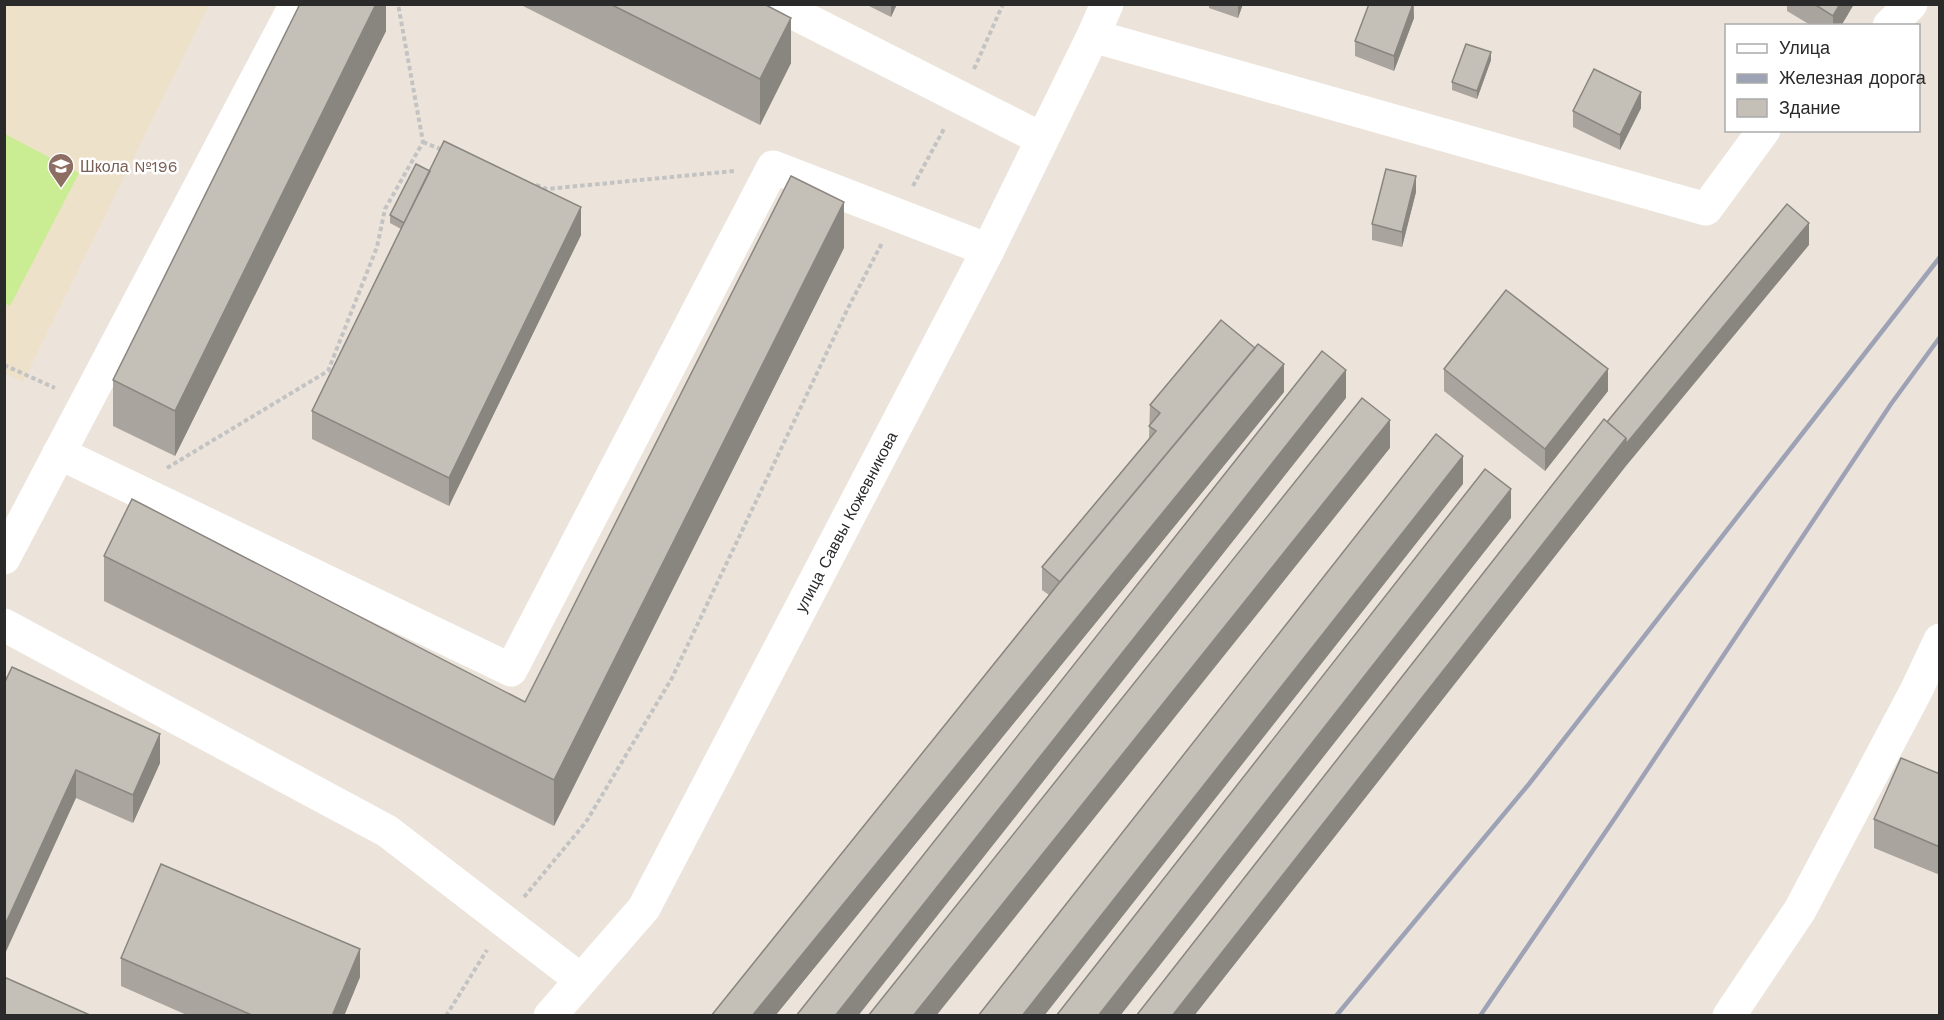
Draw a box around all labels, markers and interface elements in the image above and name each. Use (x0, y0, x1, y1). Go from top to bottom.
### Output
legend (1725, 24, 1920, 132)
text: Улица (1779, 37, 1831, 58)
text: Железная дорога (1779, 67, 1927, 88)
text: Здание (1779, 97, 1840, 118)
school or university icon: Школа №196 (46, 151, 76, 189)
place label: Школа №196 (80, 157, 177, 176)
street label: улица Саввы Кожевникова (791, 428, 901, 616)

